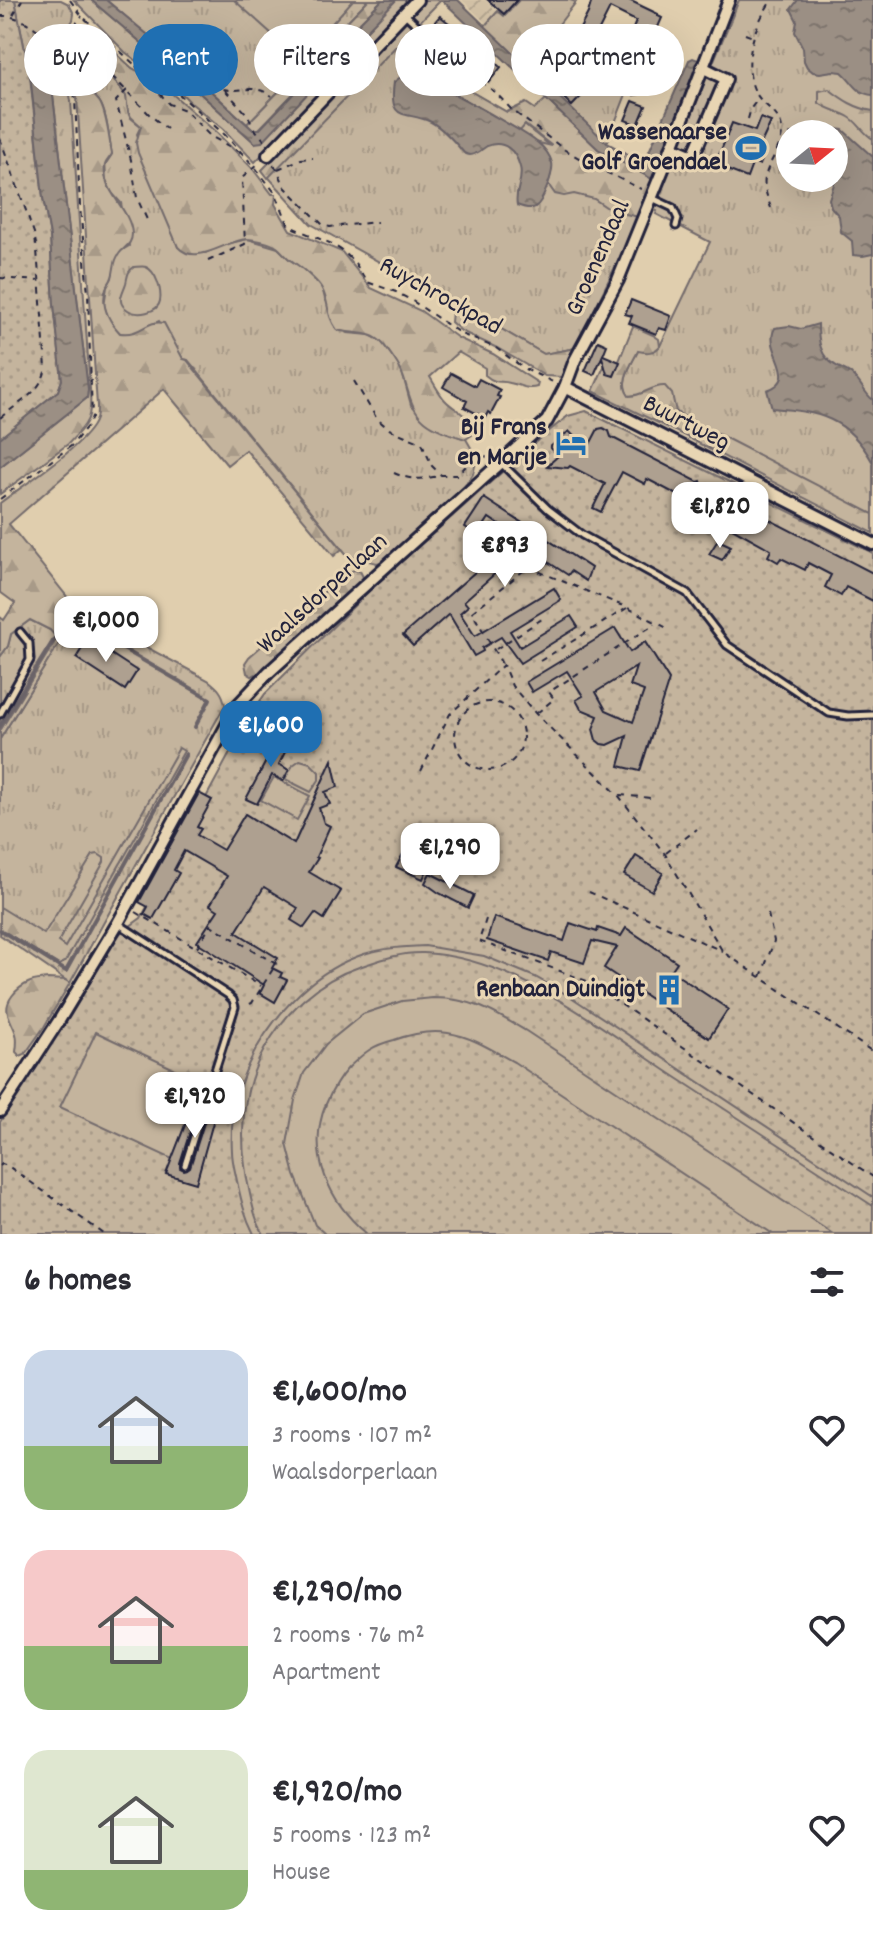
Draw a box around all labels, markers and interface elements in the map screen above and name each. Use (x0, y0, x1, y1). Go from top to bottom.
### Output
chip: Buy (24, 24, 117, 96)
chip: Rent (133, 24, 238, 96)
chip: Filters (254, 24, 379, 96)
chip: New (395, 24, 495, 96)
chip: Apartment (511, 24, 684, 96)
place label: Wassenaarse Golf Groendael (581, 115, 728, 182)
north arrow (776, 120, 848, 192)
map controls (776, 120, 848, 192)
sports icon: Wassenaarse Golf Groendael (734, 131, 768, 165)
street label: Groenendaal (557, 194, 641, 322)
street label: Ruychrockpad (372, 248, 508, 346)
street label: Buurtweg (636, 386, 736, 462)
place label: Bij Frans en Marije (458, 410, 547, 477)
hotel icon: Bij Frans en Marije (554, 426, 588, 460)
pin: €1,820 (655, 482, 785, 550)
text: €1,820 (689, 489, 751, 526)
pin: €893 (458, 521, 552, 589)
street label: Waalsdorperlaan (249, 525, 397, 663)
text: €893 (481, 528, 529, 565)
pin: €1,000 (41, 596, 171, 664)
text: €1,000 (72, 603, 140, 640)
pin: €1,600 (206, 701, 336, 769)
text: €1,600 (238, 708, 304, 745)
pin: €1,290 (385, 823, 515, 891)
text: €1,290 (419, 830, 481, 867)
place label: Renbaan Duindigt (476, 972, 645, 1009)
building icon: Renbaan Duindigt (652, 973, 686, 1007)
pin: €1,920 (130, 1072, 260, 1140)
text: €1,920 (164, 1079, 226, 1116)
text: 6 homes (24, 1258, 132, 1307)
icon: filters (805, 1260, 849, 1304)
text: €1,600/mo (272, 1369, 407, 1418)
icon: home (88, 1382, 184, 1478)
icon: heart (805, 1408, 849, 1452)
text: 3 rooms · 107 m² (272, 1418, 432, 1455)
text: Waalsdorperlaan (272, 1455, 438, 1492)
text: €1,290/mo (272, 1569, 402, 1618)
icon: home (88, 1582, 184, 1678)
icon: heart (805, 1608, 849, 1652)
text: 2 rooms · 76 m² (272, 1618, 425, 1655)
text: Apartment (272, 1655, 381, 1692)
text: €1,920/mo (272, 1769, 402, 1818)
icon: home (88, 1782, 184, 1878)
icon: heart (805, 1808, 849, 1852)
text: 5 rooms · 123 m² (272, 1818, 431, 1855)
text: House (272, 1855, 330, 1892)

